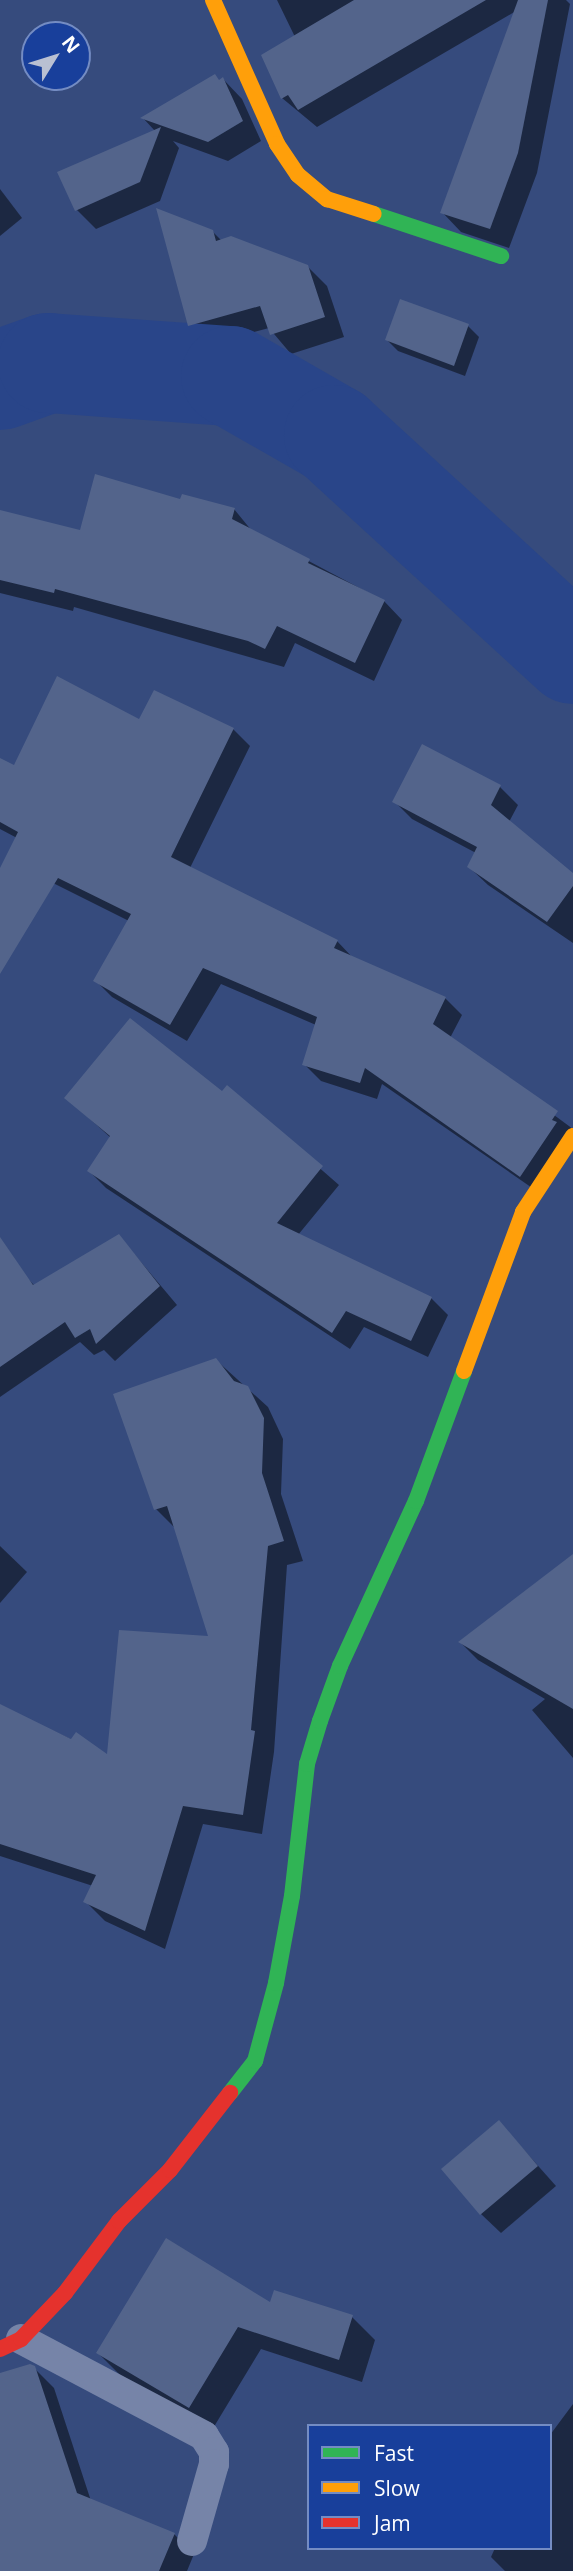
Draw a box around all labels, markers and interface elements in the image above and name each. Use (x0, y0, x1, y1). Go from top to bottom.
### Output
north arrow (21, 21, 91, 91)
text: N (56, 30, 86, 58)
legend (307, 2424, 552, 2550)
text: Fast (374, 2439, 414, 2467)
text: Slow (374, 2474, 420, 2502)
text: Jam (374, 2509, 411, 2537)

